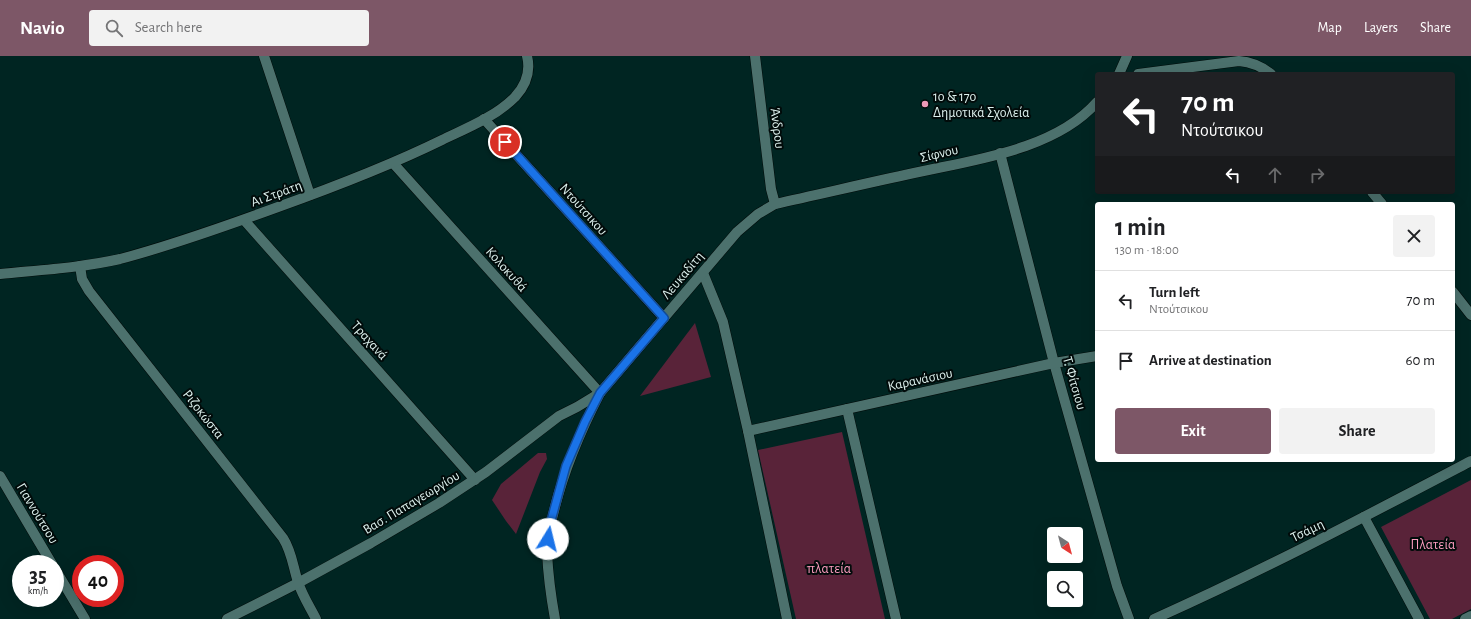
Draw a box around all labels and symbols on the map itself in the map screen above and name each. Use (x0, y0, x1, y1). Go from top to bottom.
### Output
place label: 1ο & 17ο Δημοτικά Σχολεία (933, 90, 1030, 120)
marker: 1ο & 17ο Δημοτικά Σχολεία (920, 99, 930, 109)
street label: Άνδρου (768, 107, 786, 149)
pin (488, 125, 522, 159)
street label: Σίφνου (919, 143, 960, 165)
street label: Αι Στράτη (249, 178, 304, 210)
street label: Ντούτσικου (557, 181, 610, 238)
street label: Κολοκυθά (483, 245, 530, 295)
street label: Λευκαδίτη (659, 249, 707, 302)
street label: Τραχανά (348, 319, 390, 363)
street label: Τ. Φίτσιου (1060, 355, 1088, 412)
street label: Καρανάσιου (886, 366, 954, 394)
street label: Ριζοκώστα (180, 388, 227, 442)
street label: Βασ. Παπαγεωργίου (361, 469, 462, 537)
street label: Γιαννούτσου (14, 481, 61, 546)
street label: Τσάμη (1289, 517, 1326, 545)
position arrow (527, 518, 569, 560)
north arrow (1047, 527, 1083, 563)
park label: Πλατεία (1411, 538, 1455, 552)
speed limit sign: 40 (72, 555, 124, 607)
park label: πλατεία (806, 562, 851, 576)

